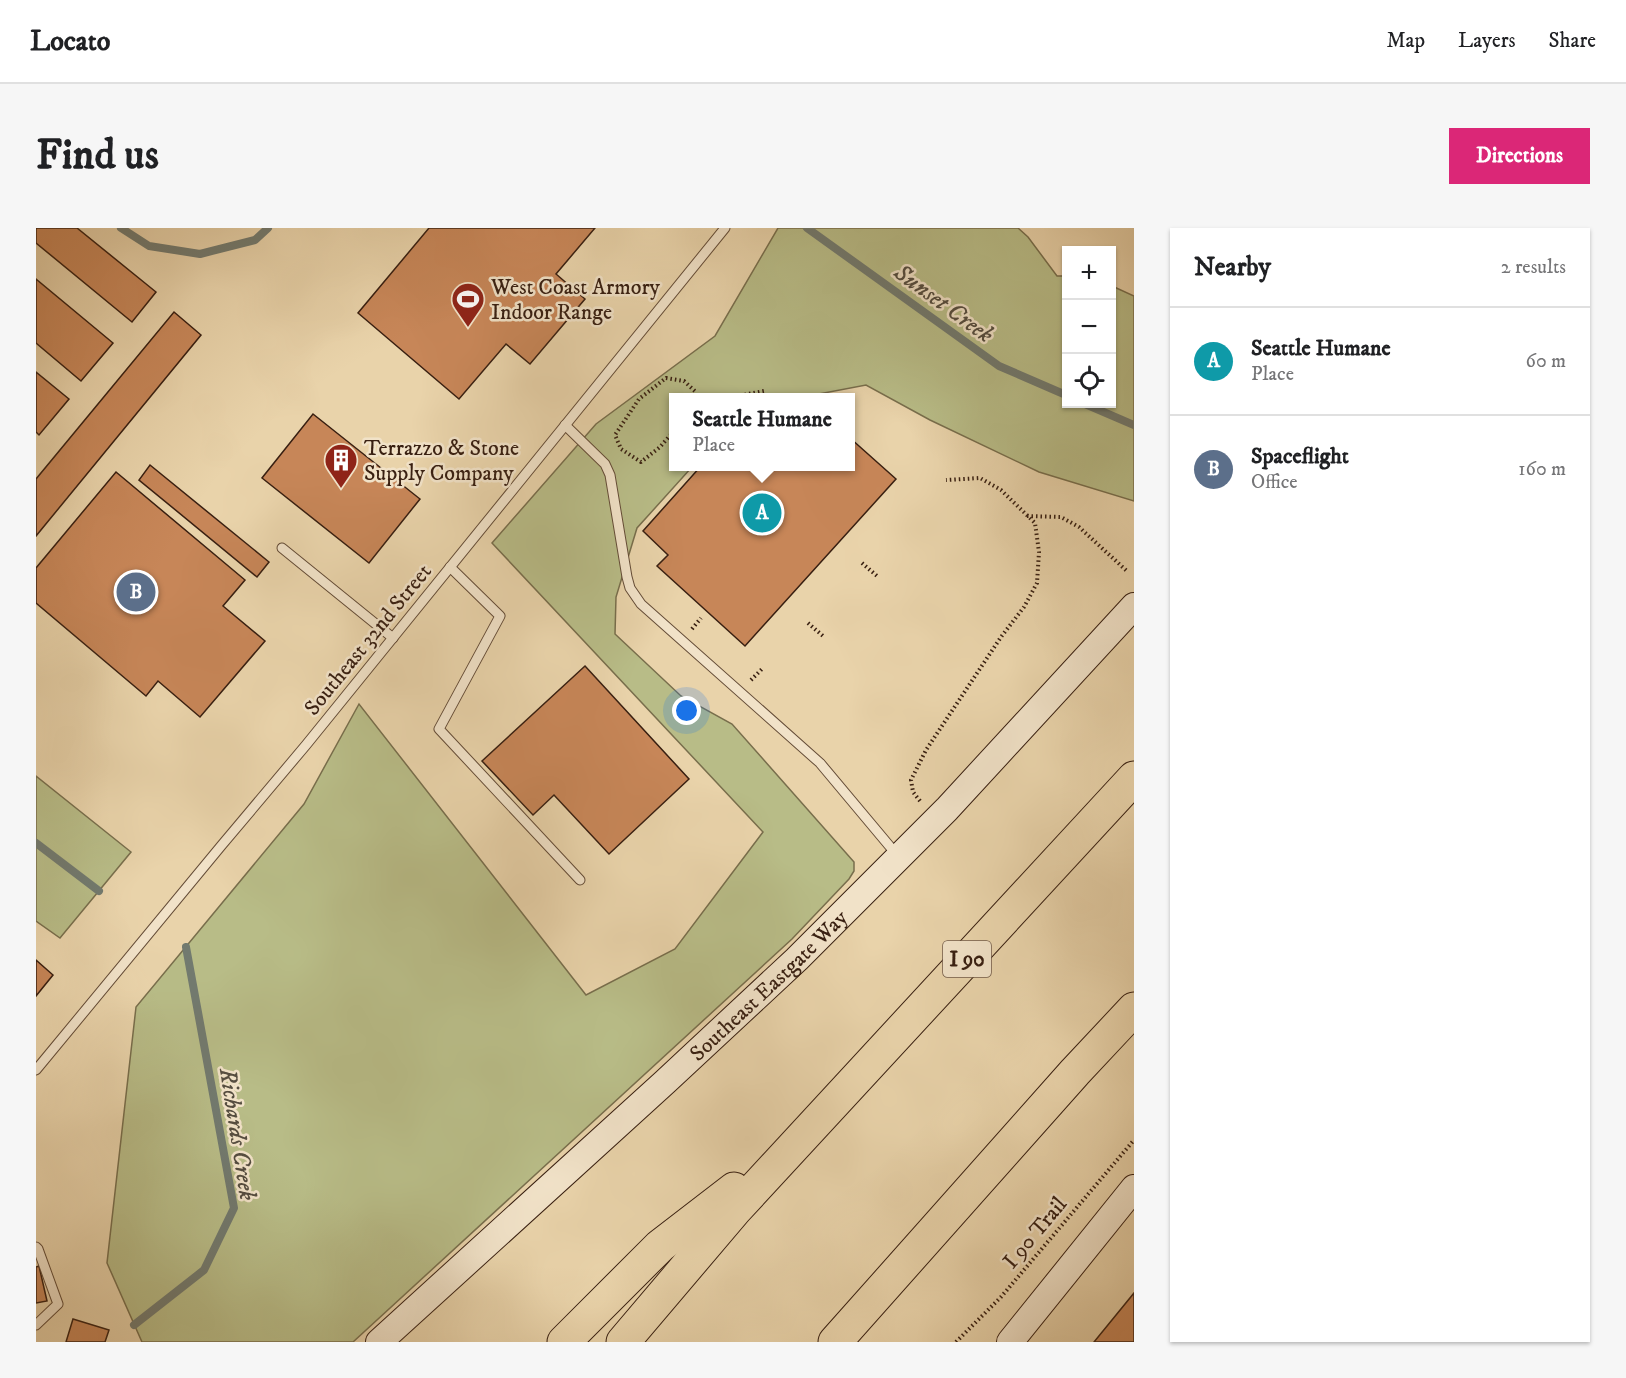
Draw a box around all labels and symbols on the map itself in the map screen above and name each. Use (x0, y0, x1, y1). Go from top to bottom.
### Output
water label: Sunset Creek (887, 257, 999, 350)
place label: West Coast Armory Indoor Range (490, 274, 661, 326)
sports icon: West Coast Armory Indoor Range (450, 281, 486, 328)
place label: Terrazzo & Stone Supply Company (364, 435, 519, 487)
building icon: Terrazzo & Stone Supply Company (323, 442, 359, 489)
pin: A (742, 490, 782, 536)
street label: Southeast 32nd Street (299, 559, 438, 721)
pin: B (116, 570, 156, 614)
your location (672, 696, 701, 725)
street label: Southeast Eastgate Way (684, 904, 854, 1067)
road number: I 90 (943, 941, 991, 977)
water label: Richards Creek (212, 1065, 262, 1202)
street label: I 90 Trail (997, 1191, 1073, 1274)

